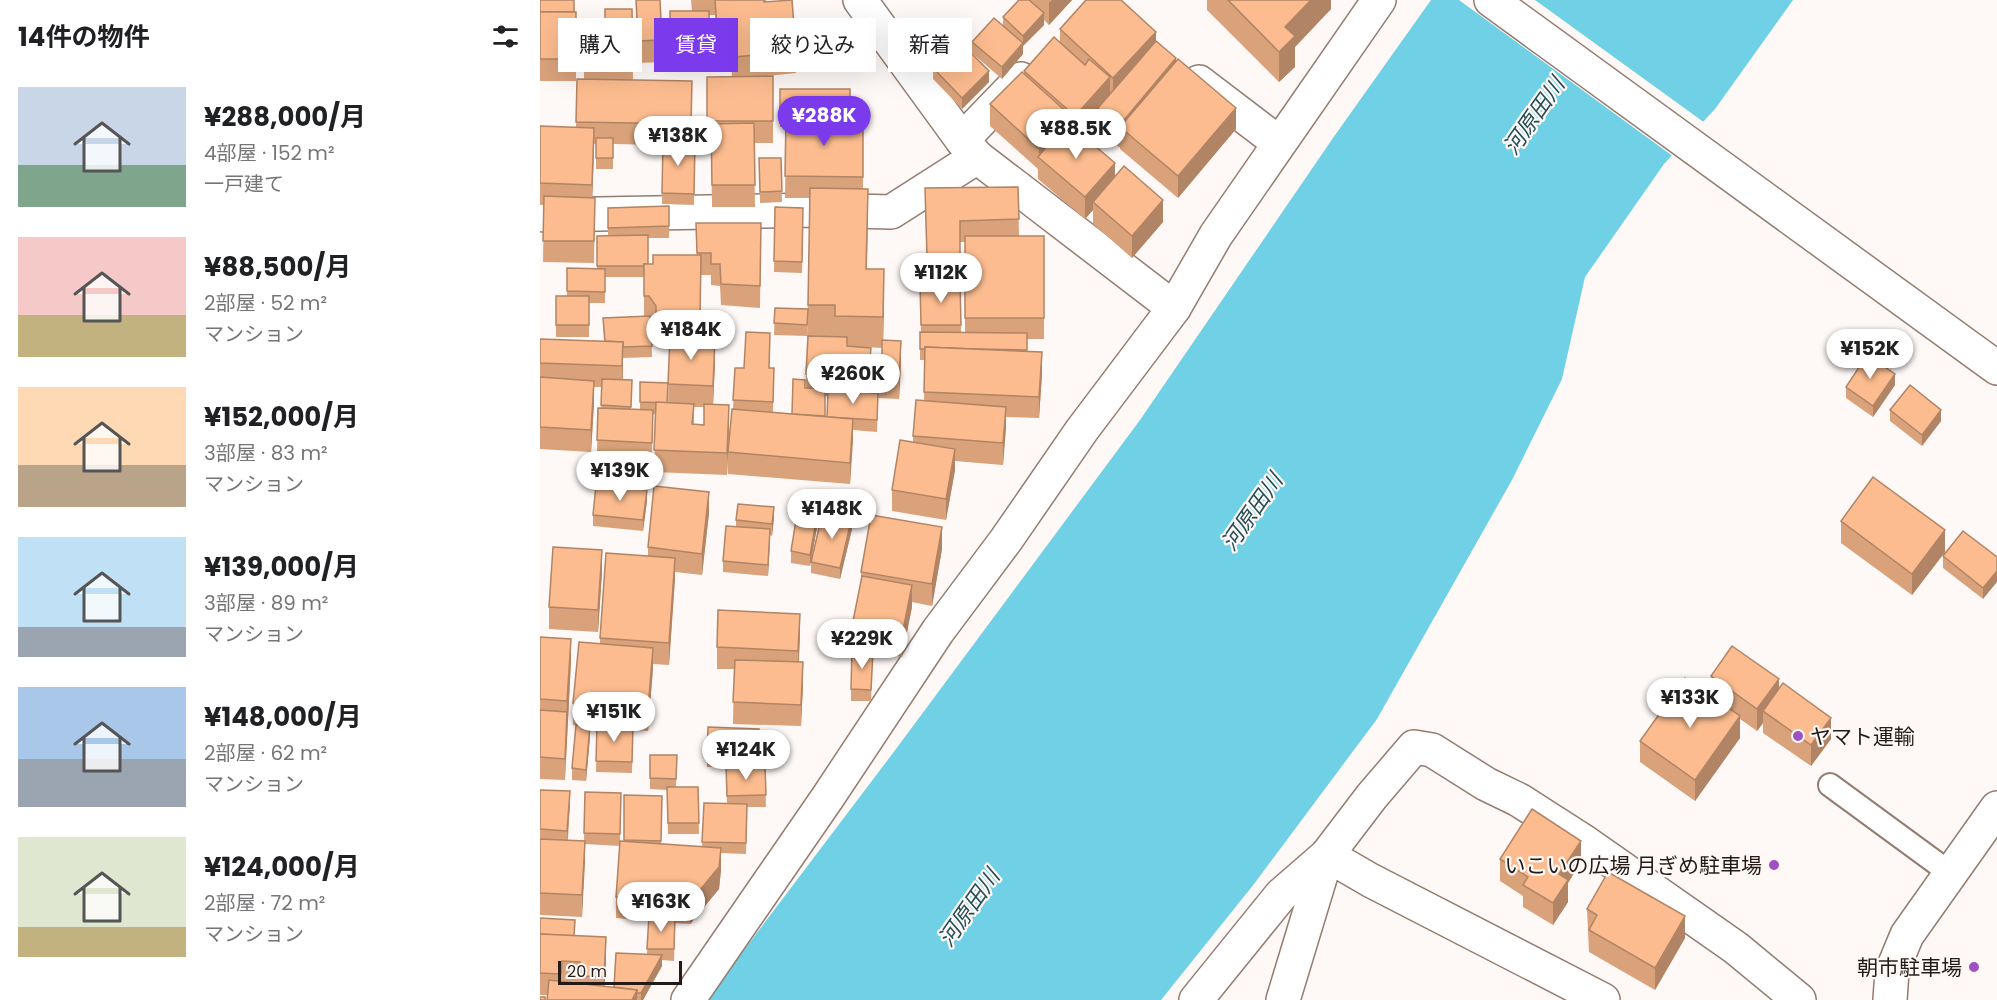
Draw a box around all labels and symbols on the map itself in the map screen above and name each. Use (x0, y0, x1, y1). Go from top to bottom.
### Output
water label: 河原田川 (1496, 69, 1573, 161)
pin: ¥288K (782, 96, 866, 147)
pin: ¥88.5K (1027, 109, 1125, 160)
pin: ¥138K (636, 116, 720, 167)
pin: ¥112K (899, 253, 983, 304)
pin: ¥184K (649, 310, 733, 361)
pin: ¥152K (1828, 329, 1912, 380)
pin: ¥260K (811, 354, 895, 405)
pin: ¥139K (578, 451, 662, 502)
water label: 河原田川 (1214, 465, 1291, 557)
pin: ¥148K (790, 489, 874, 540)
pin: ¥229K (820, 619, 904, 670)
pin: ¥133K (1648, 678, 1732, 729)
pin: ¥151K (572, 692, 656, 743)
place label: ヤマト運輸 (1810, 722, 1915, 751)
marker: ヤマト運輸 (1791, 729, 1805, 743)
pin: ¥124K (704, 730, 788, 781)
place label: いこいの広場 月ぎめ駐車場 (1504, 851, 1762, 880)
marker: いこいの広場 月ぎめ駐車場 (1767, 858, 1781, 872)
water label: 河原田川 (931, 861, 1008, 953)
pin: ¥163K (619, 882, 703, 933)
place label: 朝市駐車場 (1857, 953, 1962, 982)
scale bar (558, 958, 682, 986)
marker: 朝市駐車場 (1967, 960, 1981, 974)

